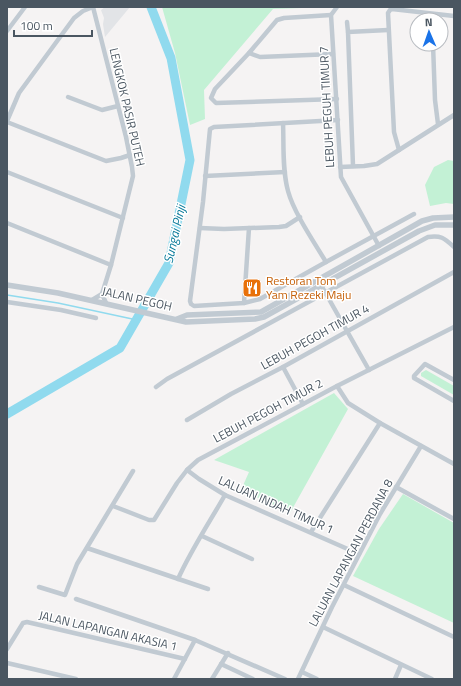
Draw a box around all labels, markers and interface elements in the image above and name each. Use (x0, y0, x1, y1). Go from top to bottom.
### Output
scale bar (14, 12, 92, 38)
north arrow (409, 12, 449, 52)
text: N (425, 14, 433, 30)
text: 100 m (20, 16, 53, 35)
street label: LENGKOK PASIR PUTEH (105, 46, 150, 168)
street label: LEBUH PEGUH TIMUR 7 (314, 46, 339, 168)
water label: Sungai Pinji (158, 202, 191, 265)
place label: Restoran Tom Yam Rezeki Maju (266, 271, 351, 304)
restaurant icon: Restoran Tom Yam Rezeki Maju (241, 277, 263, 299)
street label: JALAN PEGOH (100, 281, 174, 316)
street label: LEBUH PEGOH TIMUR 4 (257, 299, 373, 374)
street label: LEBUH PEGOH TIMUR 2 (210, 374, 326, 448)
street label: LALUAN INDAH TIMUR 1 (216, 471, 337, 539)
street label: LALUAN LAPANGAN PERDANA 8 (303, 475, 398, 630)
street label: JALAN LAPANGAN AKASIA 1 (37, 605, 179, 656)

